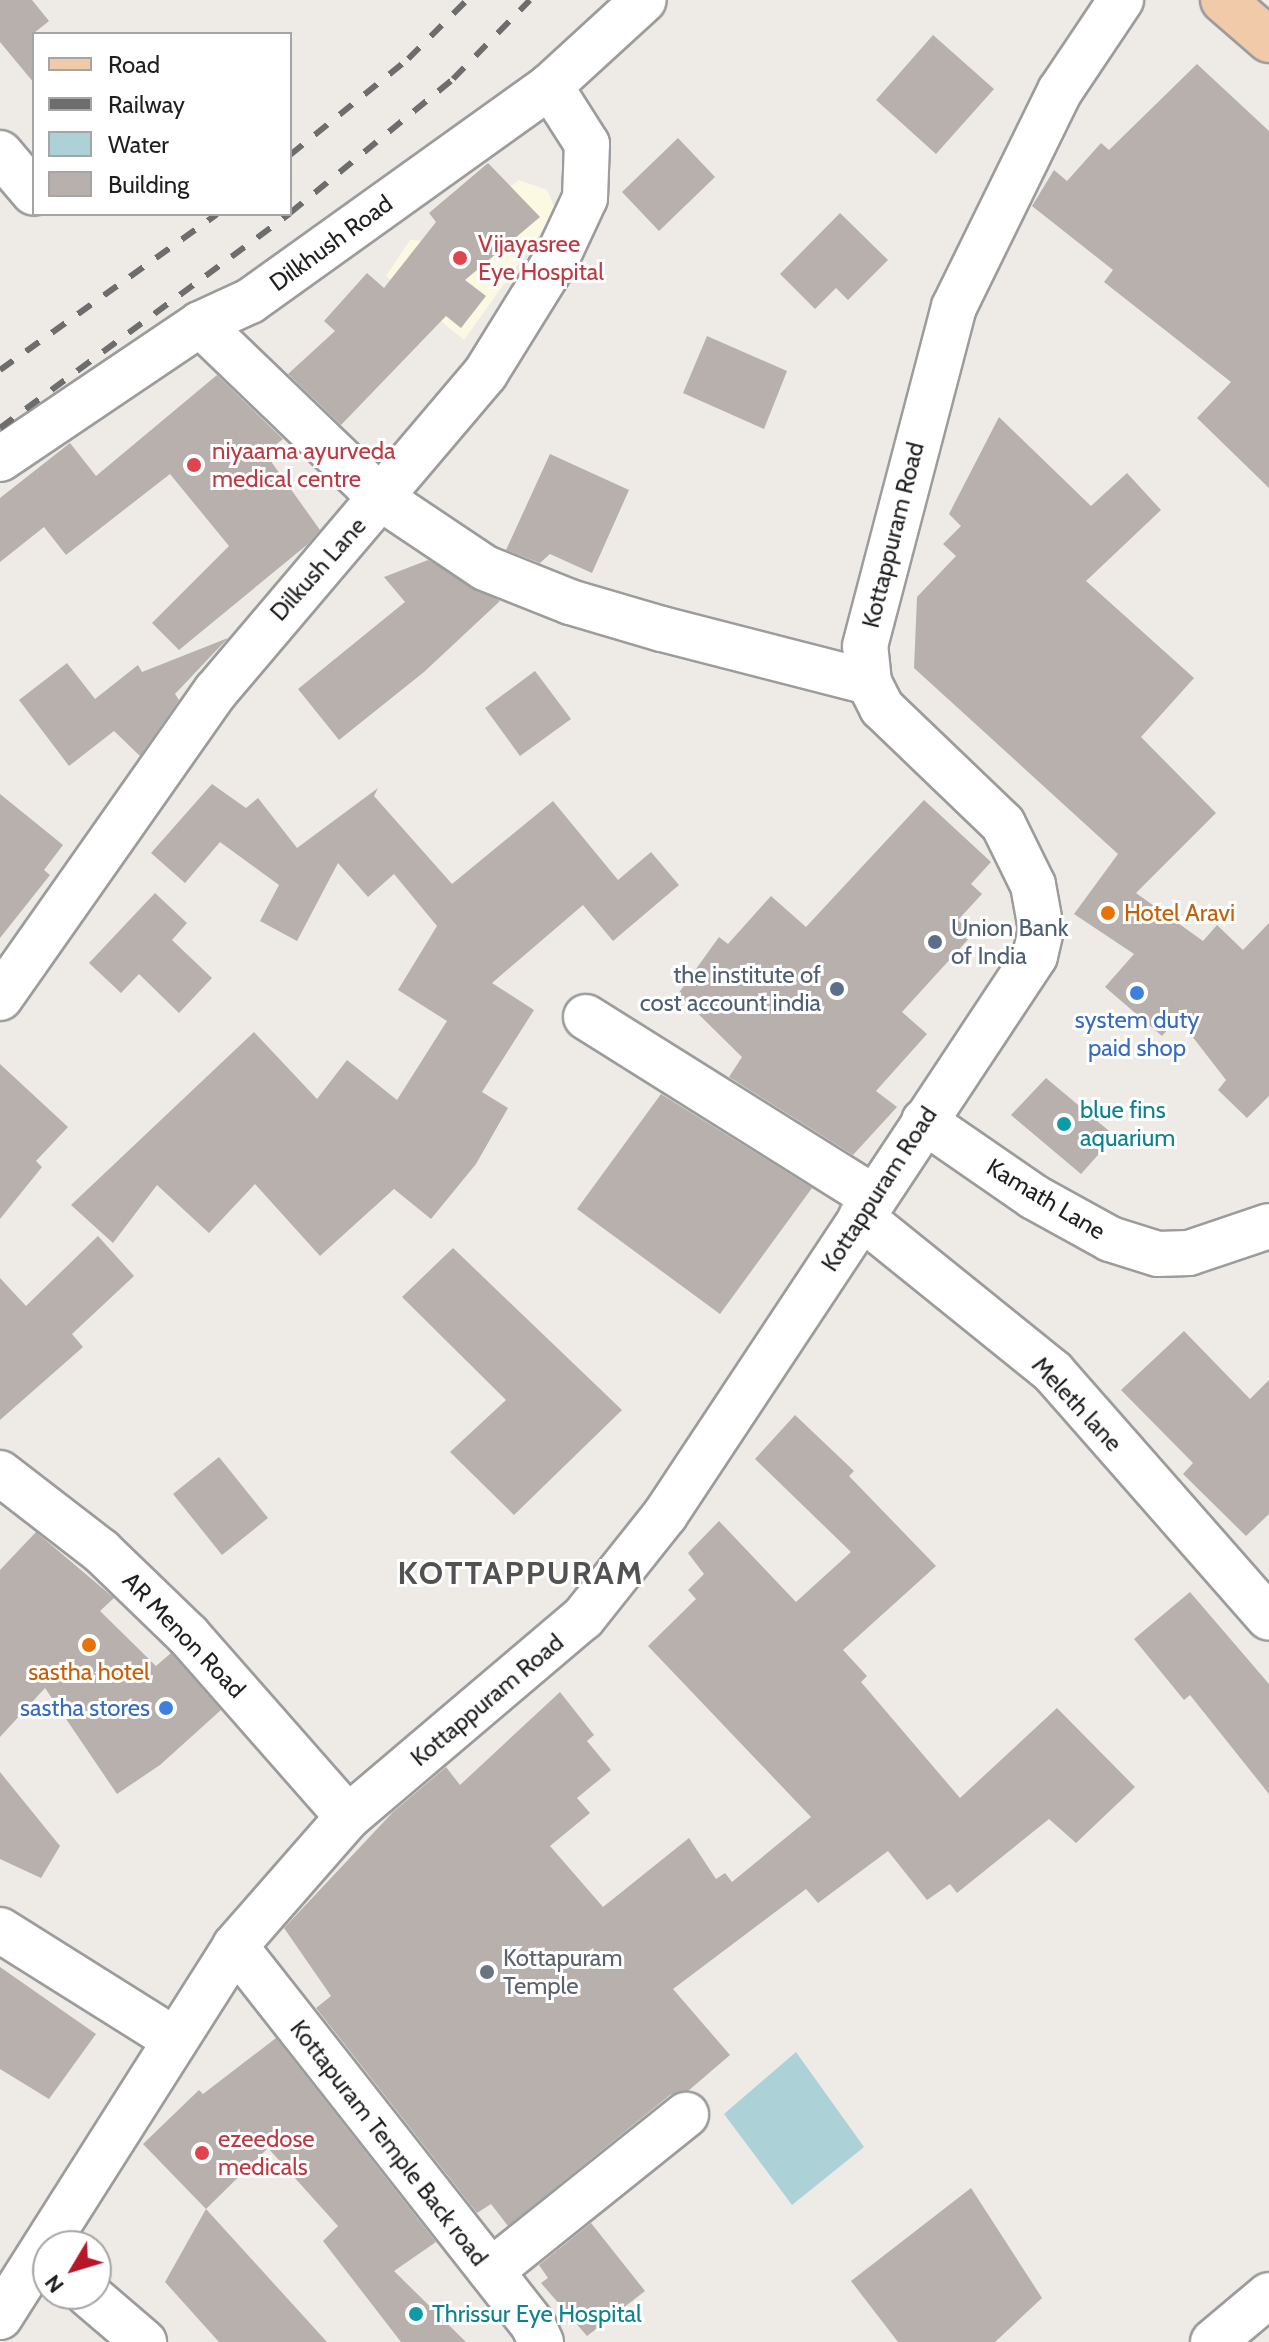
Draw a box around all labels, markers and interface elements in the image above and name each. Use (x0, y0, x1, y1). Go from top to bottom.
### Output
legend (32, 32, 292, 216)
text: Road (108, 50, 160, 79)
text: Railway (108, 90, 185, 119)
text: Water (108, 130, 169, 159)
text: Building (108, 170, 189, 199)
street label: Dilkhush Road (264, 189, 398, 297)
place label: Vijayasree Eye Hospital (478, 230, 604, 286)
marker: Vijayasree Eye Hospital (449, 247, 471, 269)
place label: niyaama ayurveda medical centre (212, 437, 396, 493)
street label: Kottappuram Road (856, 439, 930, 631)
marker: niyaama ayurveda medical centre (183, 454, 205, 476)
street label: Dilkush Lane (264, 511, 372, 627)
place label: Hotel Aravi (1124, 899, 1235, 927)
marker: Hotel Aravi (1099, 904, 1117, 922)
place label: Union Bank of India (951, 914, 1069, 970)
marker: Union Bank of India (926, 933, 944, 951)
place label: the institute of cost account india (640, 961, 821, 1017)
marker: the institute of cost account india (828, 980, 846, 998)
marker: system duty paid shop (1128, 984, 1146, 1002)
place label: system duty paid shop (1075, 1006, 1199, 1062)
place label: blue fins aquarium (1080, 1096, 1175, 1152)
street label: Kottappuram Road (815, 1101, 943, 1277)
marker: blue fins aquarium (1055, 1115, 1073, 1133)
street label: Kamath Lane (982, 1152, 1110, 1246)
street label: Meleth lane (1026, 1351, 1128, 1457)
district label: KOTTAPPURAM (398, 1554, 644, 1592)
street label: AR Menon Road (117, 1566, 251, 1704)
street label: Kottappuram Road (405, 1628, 569, 1772)
marker: sastha hotel (80, 1636, 98, 1654)
place label: sastha hotel (28, 1658, 150, 1686)
place label: sastha stores (20, 1694, 150, 1722)
marker: sastha stores (157, 1699, 175, 1717)
place label: Kottapuram Temple (503, 1944, 622, 2000)
marker: Kottapuram Temple (478, 1963, 496, 1981)
street label: Kottapuram Temple Back road (284, 2014, 494, 2272)
place label: ezeedose medicals (218, 2125, 315, 2181)
marker: ezeedose medicals (193, 2144, 211, 2162)
north arrow (32, 2230, 112, 2310)
text: N (39, 2269, 70, 2298)
place label: Thrissur Eye Hospital (432, 2300, 642, 2328)
marker: Thrissur Eye Hospital (407, 2305, 425, 2323)

